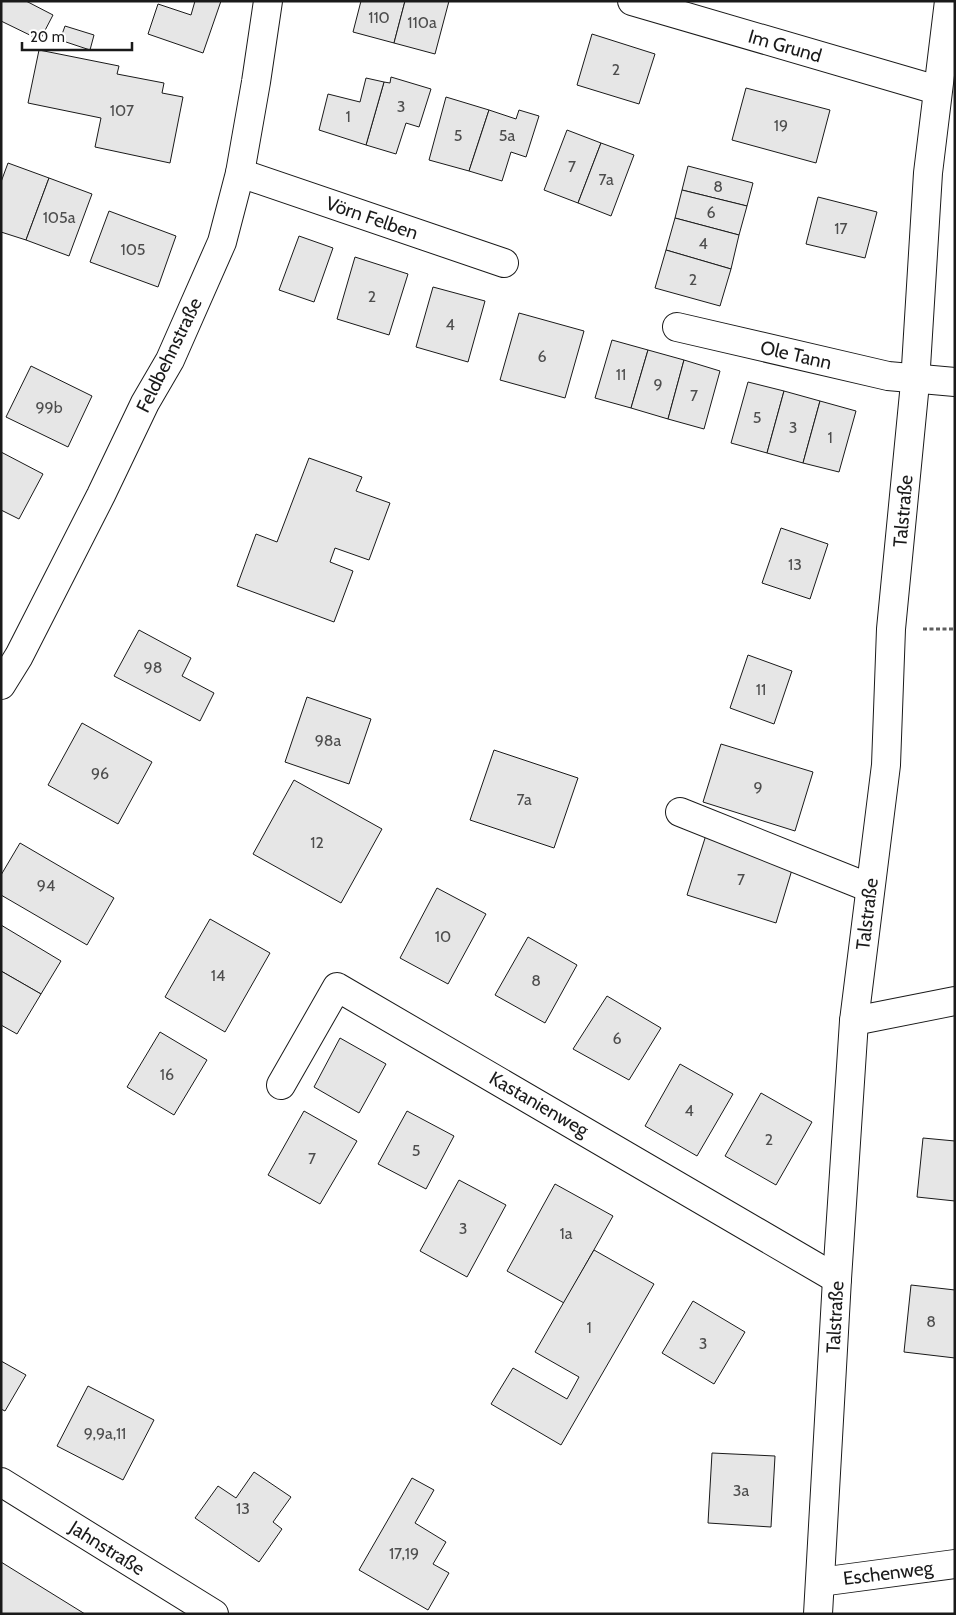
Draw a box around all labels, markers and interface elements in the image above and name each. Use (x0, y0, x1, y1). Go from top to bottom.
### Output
house number: 110 (368, 8, 390, 27)
house number: 110a (407, 13, 437, 32)
scale bar (22, 20, 132, 52)
street label: Im Grund (746, 25, 824, 67)
text: 20 m (30, 28, 65, 46)
house number: 2 (612, 60, 620, 79)
house number: 3 (397, 97, 405, 116)
house number: 107 (110, 101, 134, 120)
house number: 1 (345, 107, 351, 126)
house number: 19 (774, 116, 788, 135)
house number: 5 (454, 126, 462, 145)
house number: 5a (499, 126, 515, 145)
house number: 7 (568, 157, 576, 176)
house number: 7a (598, 170, 614, 189)
house number: 8 (713, 177, 723, 196)
street label: Vörn Felben (323, 191, 421, 245)
house number: 6 (706, 203, 716, 222)
house number: 105a (43, 208, 76, 227)
house number: 17 (834, 219, 848, 238)
house number: 4 (698, 234, 708, 253)
house number: 105 (120, 240, 146, 259)
house number: 2 (689, 270, 697, 289)
house number: 2 (368, 287, 376, 306)
street label: Feldbehnstraße (131, 294, 207, 416)
house number: 4 (445, 315, 455, 334)
street label: Ole Tann (758, 336, 834, 374)
house number: 6 (537, 347, 547, 366)
house number: 11 (616, 365, 626, 384)
house number: 9 (653, 375, 663, 394)
house number: 7 (690, 386, 698, 405)
house number: 99b (35, 398, 63, 417)
house number: 5 (753, 408, 761, 427)
house number: 3 (789, 418, 797, 437)
house number: 1 (827, 428, 833, 447)
street label: Talstraße (888, 474, 918, 548)
house number: 13 (788, 555, 802, 574)
house number: 98 (144, 658, 162, 677)
house number: 11 (756, 680, 766, 699)
house number: 98a (315, 731, 342, 750)
house number: 96 (91, 764, 109, 783)
house number: 9 (753, 778, 763, 797)
house number: 7a (516, 790, 532, 809)
house number: 12 (310, 833, 324, 852)
house number: 7 (737, 870, 745, 889)
house number: 94 (37, 876, 55, 895)
street label: Talstraße (851, 876, 883, 951)
house number: 10 (435, 927, 451, 946)
house number: 14 (211, 966, 225, 985)
house number: 8 (531, 971, 541, 990)
house number: 6 (612, 1029, 622, 1048)
house number: 16 (160, 1065, 174, 1084)
street label: Kastanienweg (485, 1066, 593, 1142)
house number: 4 (684, 1101, 694, 1120)
house number: 2 (765, 1130, 773, 1149)
house number: 5 (412, 1141, 420, 1160)
house number: 7 (308, 1149, 316, 1168)
house number: 3 (459, 1219, 467, 1238)
house number: 1a (560, 1224, 573, 1243)
street label: Talstraße (822, 1280, 848, 1354)
house number: 8 (926, 1312, 936, 1331)
house number: 1 (586, 1318, 592, 1337)
house number: 3 (699, 1334, 707, 1353)
house number: 9,9a,11 (84, 1424, 126, 1443)
house number: 3a (733, 1481, 749, 1500)
house number: 13 (236, 1499, 250, 1518)
street label: Jahnstraße (64, 1515, 149, 1580)
house number: 17,19 (389, 1544, 419, 1563)
street label: Eschenweg (842, 1556, 935, 1590)

